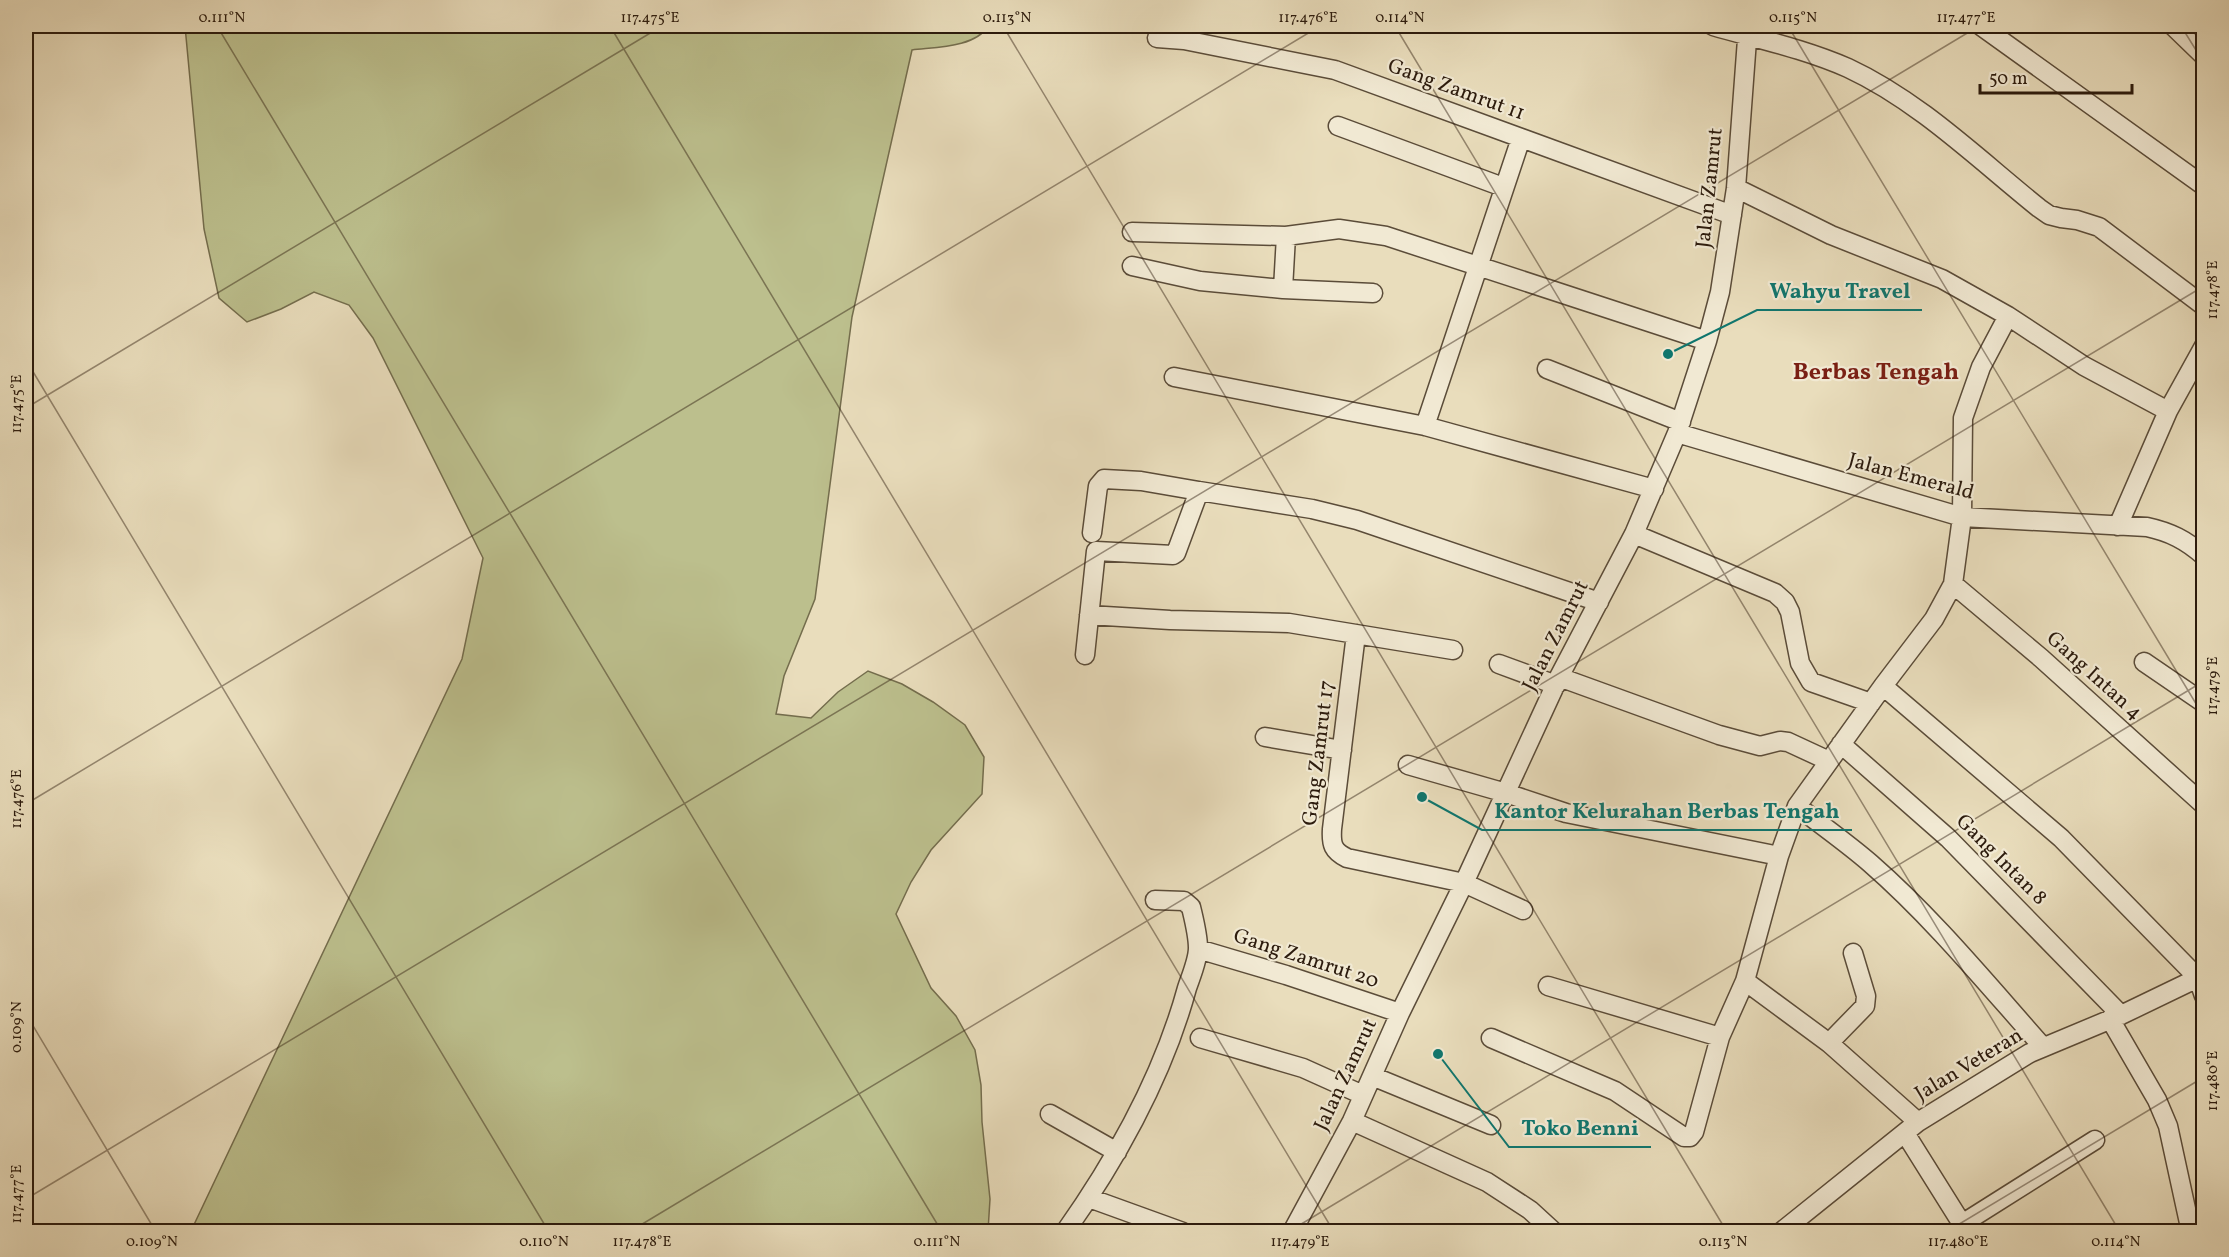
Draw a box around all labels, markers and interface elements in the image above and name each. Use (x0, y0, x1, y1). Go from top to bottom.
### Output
text: 0.111°N (199, 8, 245, 29)
text: 117.475°E (620, 8, 680, 29)
text: 0.113°N (983, 8, 1031, 29)
text: 117.476°E (1278, 8, 1338, 29)
text: 0.114°N (1375, 8, 1425, 29)
text: 0.115°N (1769, 8, 1817, 29)
text: 117.477°E (1936, 8, 1996, 29)
street label: Gang Zamrut 11 (1383, 52, 1529, 128)
scale bar (1980, 57, 2132, 95)
text: 50 m (1989, 67, 2028, 92)
street label: Jalan Zamrut (1689, 126, 1731, 250)
text: 117.478°E (2203, 261, 2224, 319)
callout: Wahyu Travel (1757, 270, 1922, 310)
text: Wahyu Travel (1770, 277, 1910, 308)
district label: Berbas Tengah (1793, 356, 1959, 390)
text: 117.475°E (7, 374, 28, 434)
street label: Jalan Emerald (1845, 446, 1977, 508)
street label: Jalan Zamrut (1516, 575, 1596, 697)
street label: Gang Intan 4 (2040, 625, 2148, 727)
text: 117.479°E (2203, 656, 2224, 716)
street label: Gang Zamrut 17 (1296, 679, 1342, 827)
text: 117.476°E (7, 769, 28, 829)
callout: Kantor Kelurahan Berbas Tengah (1482, 790, 1852, 830)
text: Kantor Kelurahan Berbas Tengah (1494, 797, 1840, 828)
street label: Gang Intan 8 (1949, 808, 2053, 912)
street label: Gang Zamrut 20 (1229, 922, 1383, 996)
text: 0.109°N (7, 1001, 28, 1053)
street label: Jalan Zamrut (1307, 1014, 1385, 1136)
street label: Jalan Veteran (1909, 1021, 2029, 1109)
text: 117.480°E (2203, 1051, 2224, 1111)
callout: Toko Benni (1509, 1107, 1651, 1147)
text: Toko Benni (1521, 1114, 1639, 1145)
text: 117.477°E (7, 1164, 28, 1224)
text: 0.109°N (126, 1232, 178, 1253)
text: 0.110°N (519, 1232, 569, 1253)
text: 117.478°E (613, 1232, 671, 1253)
text: 0.111°N (914, 1232, 960, 1253)
text: 117.479°E (1270, 1232, 1330, 1253)
text: 0.113°N (1699, 1232, 1747, 1253)
text: 117.480°E (1928, 1232, 1988, 1253)
text: 0.114°N (2091, 1232, 2141, 1253)

